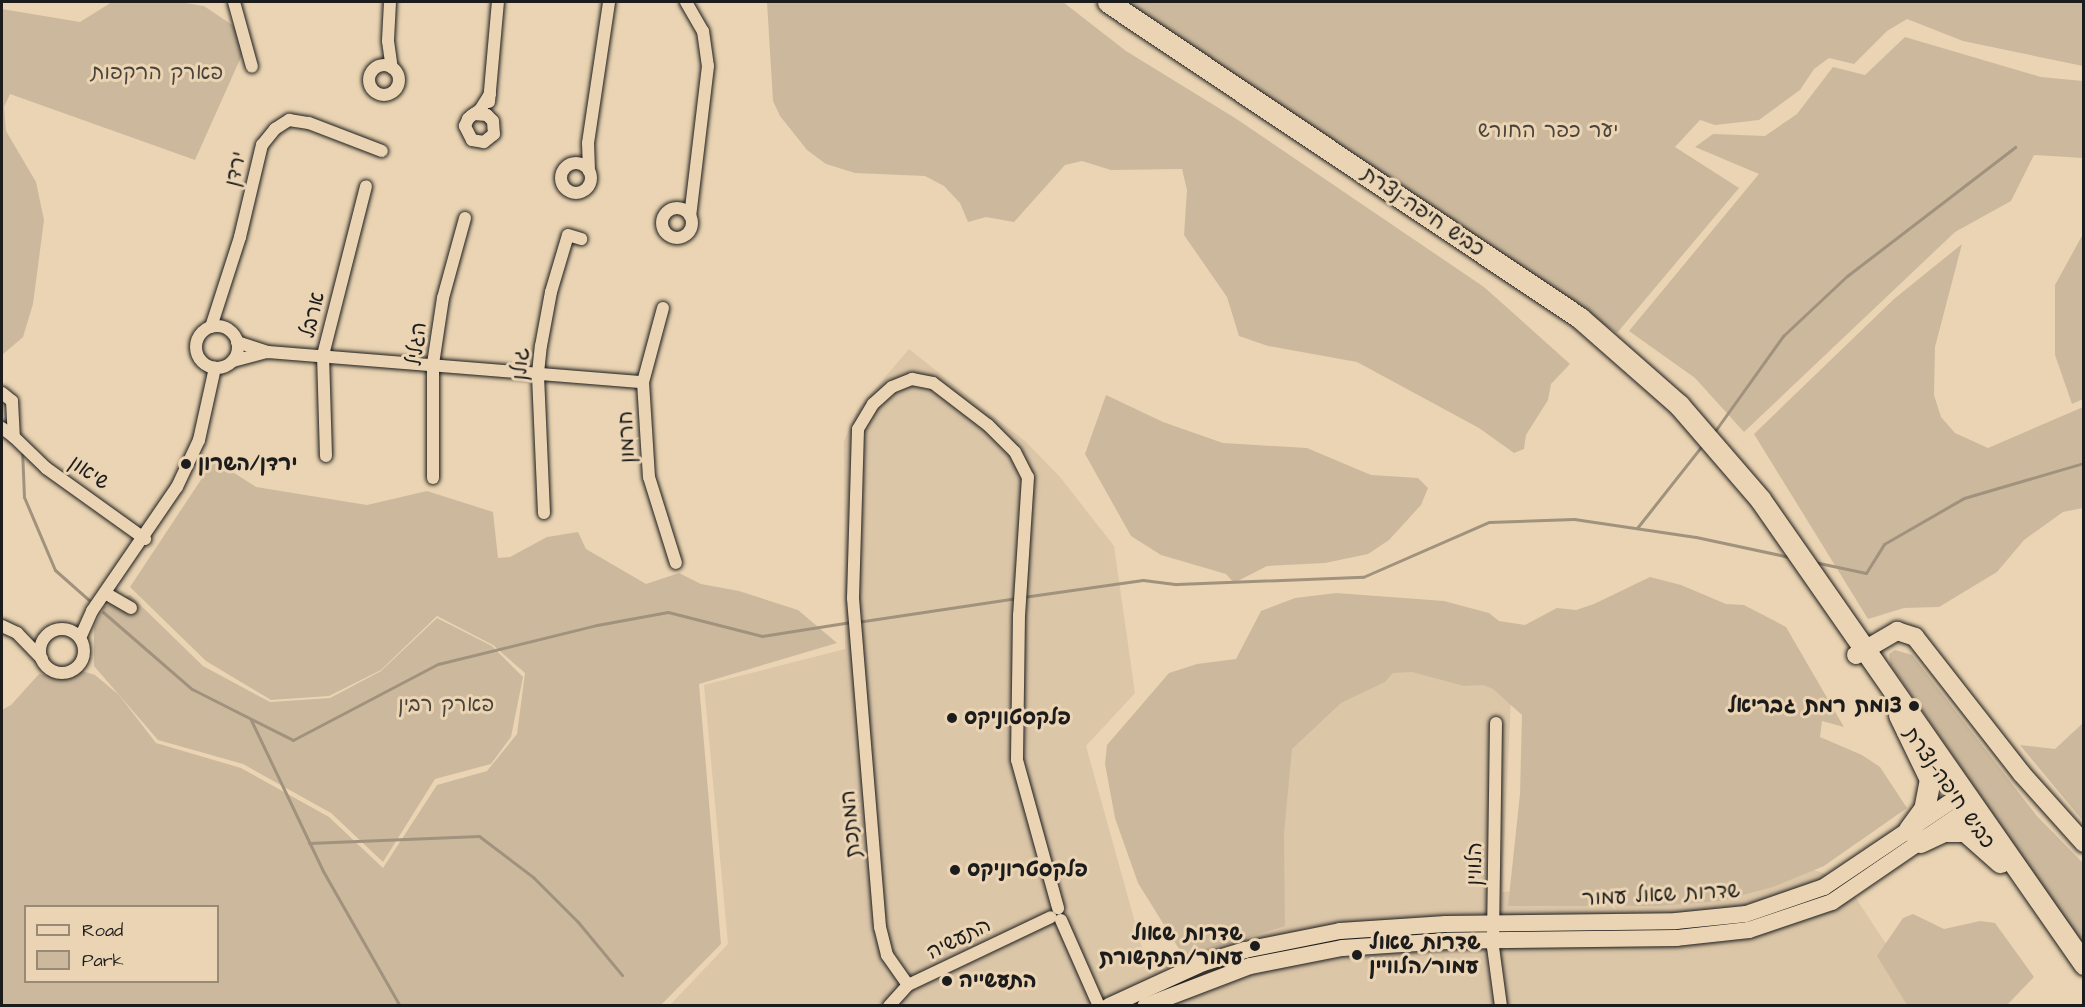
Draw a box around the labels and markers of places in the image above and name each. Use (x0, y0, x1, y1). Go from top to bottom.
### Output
place label: ירדן/השרון (198, 451, 297, 477)
marker: ירדן/השרון (179, 457, 193, 471)
place label: צומת רמת גבריאל (1727, 693, 1902, 719)
marker: צומת רמת גבריאל (1907, 699, 1921, 713)
place label: פלקסטוניקס (964, 705, 1071, 731)
marker: פלקסטוניקס (945, 711, 959, 725)
place label: פלקסטרוניקס (967, 857, 1088, 883)
marker: פלקסטרוניקס (948, 863, 962, 877)
place label: שדרות שאול עמור/התקשורת (1099, 921, 1243, 971)
place label: שדרות שאול עמור/הלוויין (1369, 930, 1481, 980)
marker: שדרות שאול עמור/התקשורת (1248, 939, 1262, 953)
marker: שדרות שאול עמור/הלוויין (1350, 948, 1364, 962)
place label: התעשייה (959, 968, 1037, 994)
marker: התעשייה (940, 974, 954, 988)

